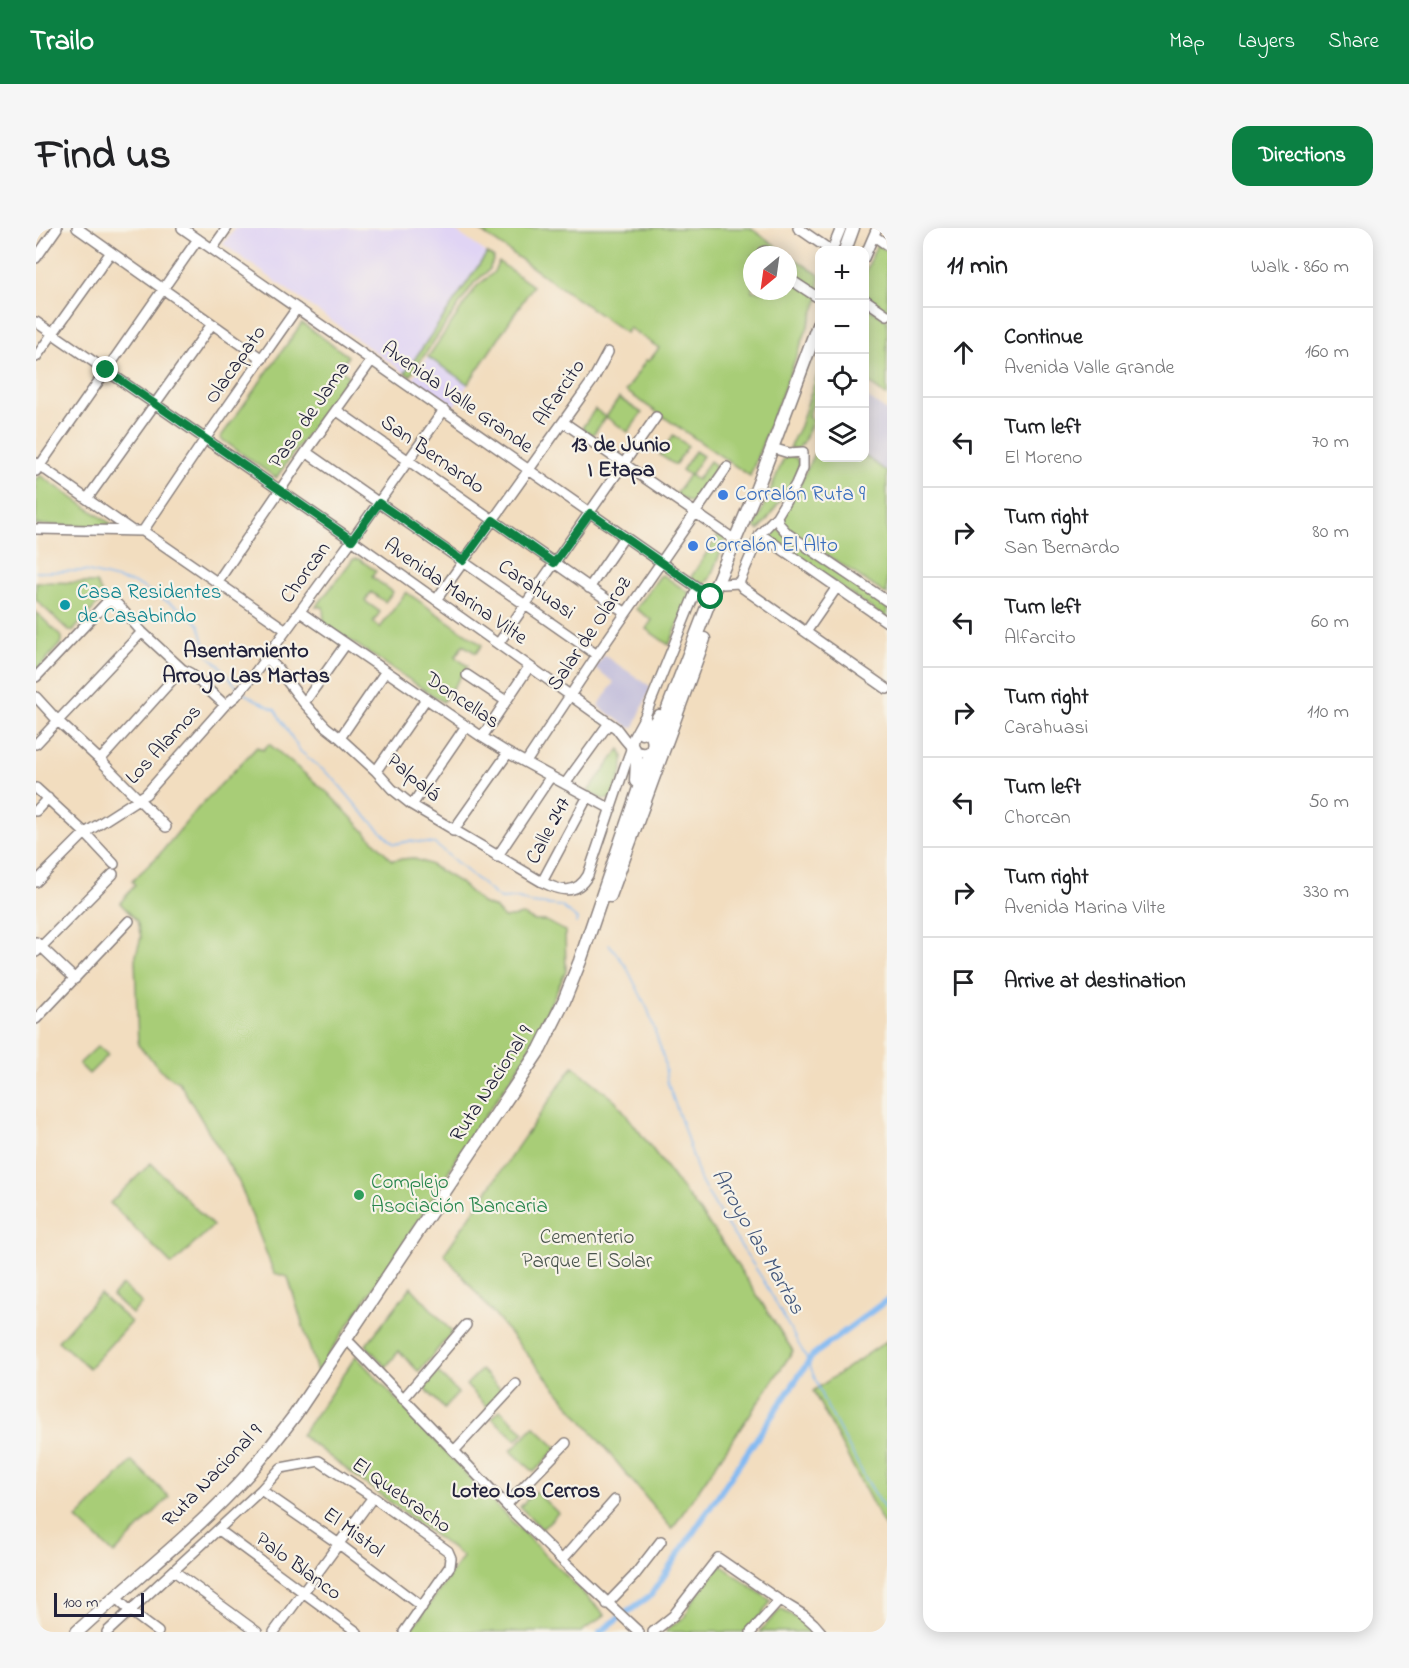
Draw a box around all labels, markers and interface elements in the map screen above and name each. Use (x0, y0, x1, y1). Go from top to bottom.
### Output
text: Trailo (30, 22, 94, 63)
text: Map (1169, 27, 1205, 57)
text: Layers (1238, 27, 1295, 57)
text: Share (1328, 27, 1379, 57)
text: Find us (36, 126, 171, 187)
button: Directions (1232, 126, 1373, 186)
north arrow (743, 246, 797, 300)
map controls (815, 246, 869, 462)
button: + (815, 246, 869, 300)
text: 11 min (947, 248, 1008, 286)
text: Walk · 860 m (1251, 253, 1349, 282)
button: − (815, 300, 869, 354)
street label: Olacapato (198, 319, 274, 410)
text: Continue (1004, 322, 1083, 354)
street label: Avenida Valle Grande (375, 334, 539, 462)
icon: ahead (947, 336, 980, 369)
text: 160 m (1305, 338, 1349, 367)
street label: Alfarcito (527, 353, 593, 433)
button: locate (815, 354, 869, 408)
text: Avenida Valle Grande (1004, 354, 1175, 383)
street label: Paso de Jama (262, 355, 358, 475)
route end (92, 356, 118, 382)
street label: San Bernardo (374, 408, 490, 502)
button: layers (815, 408, 869, 462)
text: Turn left (1004, 412, 1081, 444)
icon: left (947, 426, 980, 459)
text: 70 m (1312, 428, 1349, 457)
district label: 13 de Junio I Etapa (572, 430, 670, 487)
text: El Moreno (1004, 444, 1082, 473)
place label: Corralón Ruta 9 (735, 480, 866, 510)
marker: Corralón Ruta 9 (716, 488, 730, 502)
text: Turn right (1004, 502, 1089, 534)
icon: right (947, 516, 980, 549)
text: 80 m (1312, 518, 1349, 547)
street label: Avenida Marina Vilte (377, 531, 534, 653)
place label: Corralón El Alto (705, 531, 838, 561)
text: San Bernardo (1004, 534, 1120, 563)
street label: Chorcan (273, 536, 339, 610)
marker: Corralón El Alto (686, 539, 700, 553)
street label: Carahuasi (491, 552, 581, 628)
street label: Salar de Olaroz (540, 570, 640, 697)
place label: Casa Residentes de Casabindo (77, 578, 221, 632)
route start (697, 583, 723, 609)
text: Turn left (1004, 592, 1081, 624)
marker: Casa Residentes de Casabindo (58, 598, 72, 612)
icon: left (947, 606, 980, 639)
text: 60 m (1311, 608, 1349, 637)
text: Alfarcito (1004, 624, 1076, 653)
district label: Asentamiento Arroyo Las Martas (162, 636, 330, 694)
street label: Doncellas (418, 664, 505, 737)
text: Turn right (1004, 682, 1089, 714)
icon: right (947, 696, 980, 729)
street label: Los Alamos (119, 698, 209, 792)
text: 110 m (1307, 698, 1349, 727)
text: Carahuasi (1004, 714, 1088, 743)
street label: Palpalá (379, 746, 447, 810)
text: Turn left (1004, 772, 1081, 804)
icon: left (947, 786, 980, 819)
text: 50 m (1308, 788, 1349, 817)
street label: Calle 247 (519, 792, 579, 870)
text: Chorcan (1004, 804, 1071, 833)
text: Turn right (1004, 862, 1089, 894)
icon: right (947, 876, 980, 909)
text: 330 m (1303, 878, 1349, 907)
text: Avenida Marina Vilte (1004, 894, 1166, 923)
icon: arrive (947, 966, 980, 999)
text: Arrive at destination (1004, 966, 1186, 998)
street label: Ruta Nacional 9 (443, 1019, 541, 1148)
water label: Arroyo las Martas (702, 1163, 812, 1321)
place label: Complejo Asociación Bancaria (371, 1168, 548, 1222)
marker: Complejo Asociación Bancaria (352, 1188, 366, 1202)
park label: Cementerio Parque El Solar (522, 1223, 653, 1277)
street label: Ruta Nacional 9 (156, 1417, 271, 1534)
street label: El Quebracho (345, 1451, 457, 1541)
district label: Loteo Los Cerros (452, 1476, 600, 1508)
street label: El Mistol (316, 1500, 390, 1566)
street label: Palo Blanco (249, 1525, 347, 1609)
scale bar (54, 1590, 144, 1618)
text: 100 m (63, 1591, 98, 1615)

